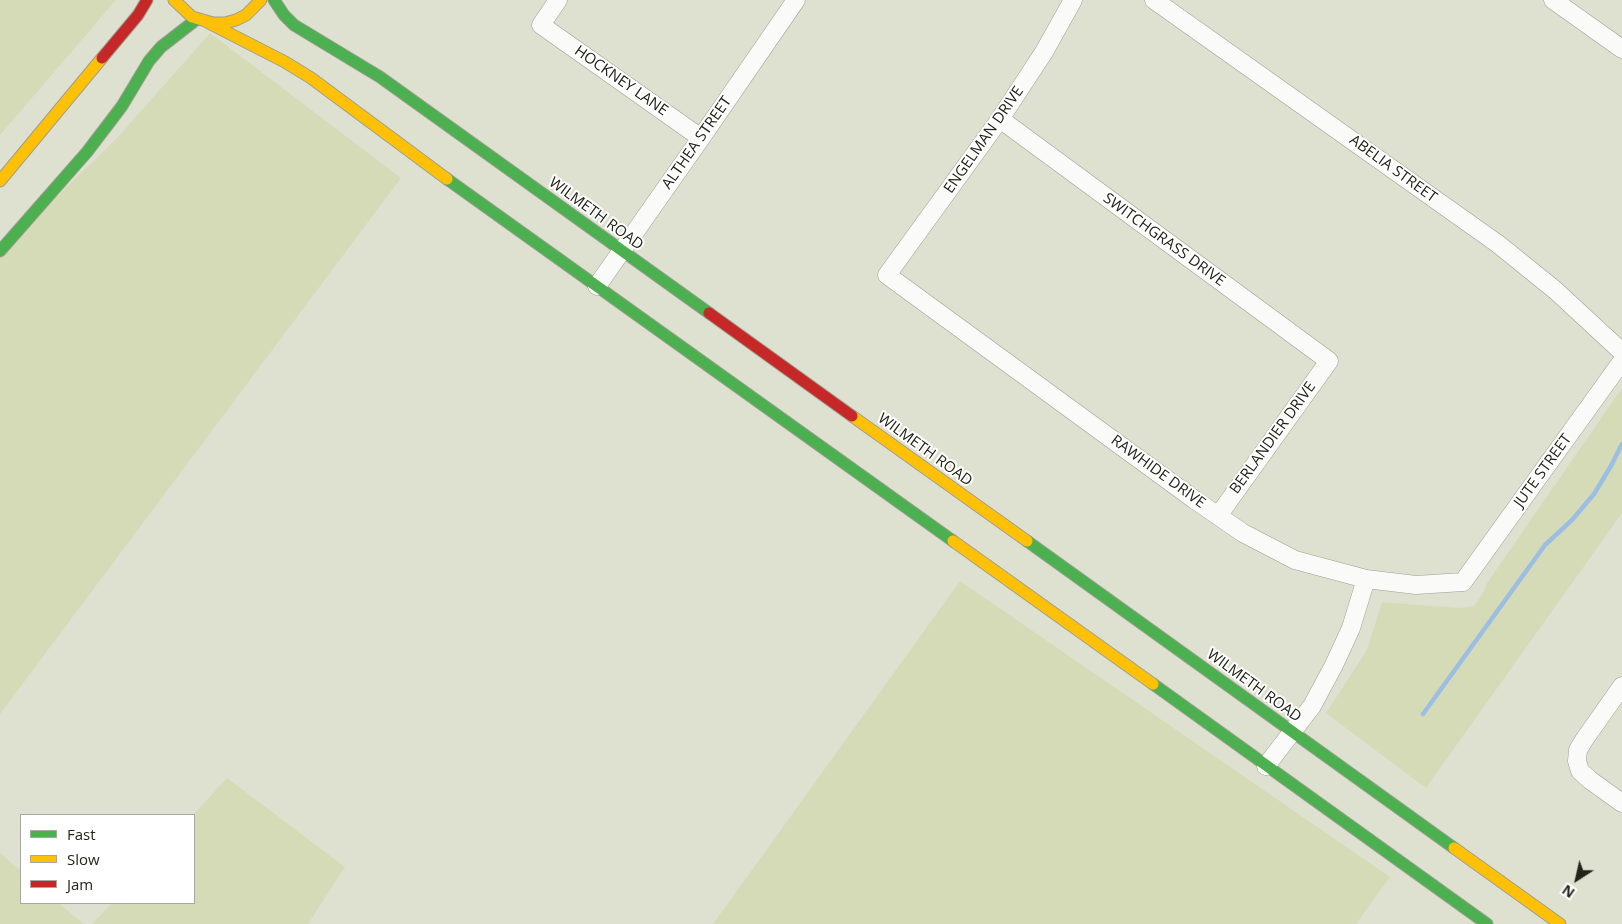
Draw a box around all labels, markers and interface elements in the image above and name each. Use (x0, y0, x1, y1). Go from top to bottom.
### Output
street label: HOCKNEY LANE (571, 42, 671, 120)
street label: ENGELMAN DRIVE (940, 83, 1028, 197)
street label: ALTHEA STREET (658, 93, 736, 193)
street label: ABELIA STREET (1346, 131, 1440, 207)
street label: WILMETH ROAD (545, 174, 647, 254)
street label: SWITCHGRASS DRIVE (1099, 190, 1229, 290)
street label: BERLANDIER DRIVE (1226, 378, 1320, 498)
street label: WILMETH ROAD (874, 410, 976, 490)
street label: JUTE STREET (1510, 431, 1576, 511)
street label: RAWHIDE DRIVE (1107, 432, 1209, 512)
street label: WILMETH ROAD (1203, 646, 1305, 726)
legend (20, 814, 195, 904)
text: Fast (67, 824, 96, 844)
text: Slow (67, 849, 100, 869)
north arrow (1552, 854, 1602, 904)
text: Jam (67, 874, 93, 894)
text: N (1558, 881, 1578, 903)

